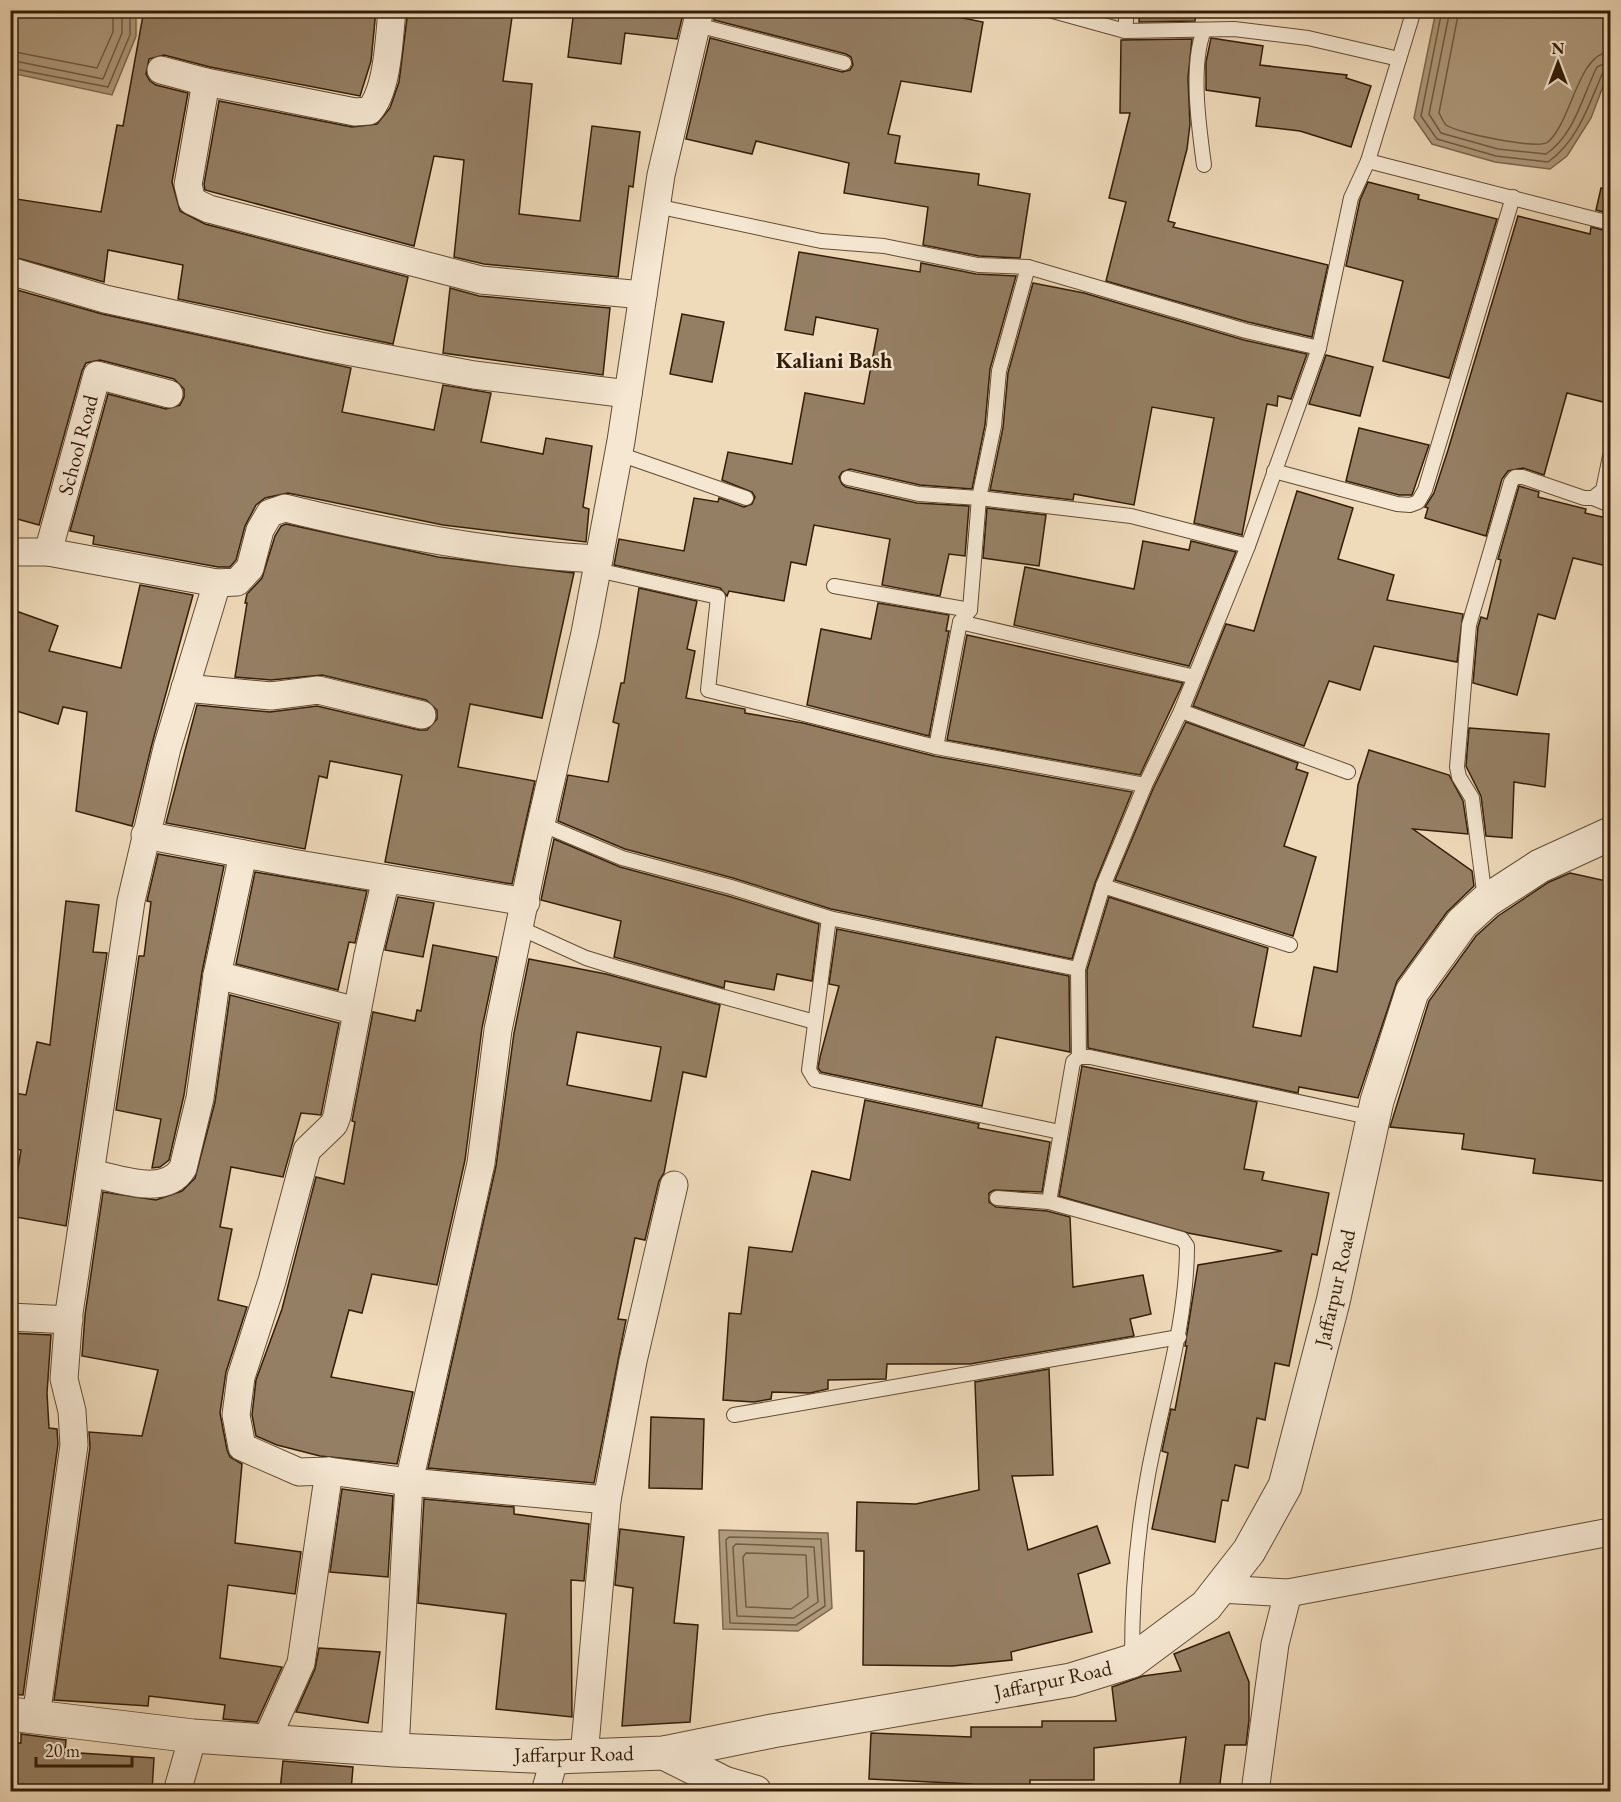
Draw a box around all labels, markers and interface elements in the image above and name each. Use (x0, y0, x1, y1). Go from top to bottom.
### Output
north arrow (1528, 33, 1588, 93)
text: N (1552, 38, 1565, 59)
district label: Kaliani Bash (776, 346, 892, 375)
street label: School Road (51, 391, 104, 498)
street label: Jaffarpur Road (1307, 1226, 1361, 1351)
street label: Jaffarpur Road (990, 1654, 1115, 1706)
scale bar (36, 1730, 132, 1768)
text: 20 m (45, 1739, 80, 1762)
street label: Jaffarpur Road (512, 1739, 634, 1768)

